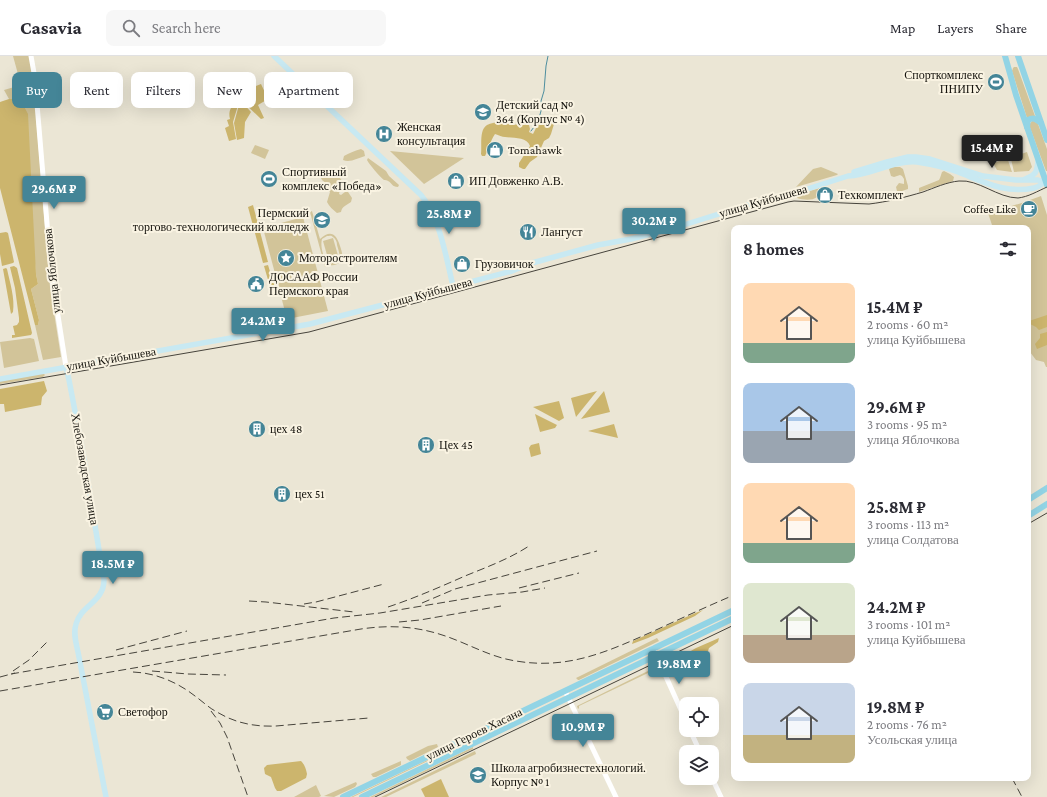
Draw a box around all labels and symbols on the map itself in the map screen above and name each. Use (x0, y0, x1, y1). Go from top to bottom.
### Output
place label: Спорткомплекс ПНИПУ (904, 68, 983, 96)
sports icon: Спорткомплекс ПНИПУ (986, 72, 1006, 92)
place label: Детский сад № 364 (Корпус № 4) (496, 98, 585, 126)
school or university icon: Детский сад № 364 (Корпус № 4) (473, 102, 493, 122)
place label: Женская консультация (397, 120, 466, 148)
hospital icon: Женская консультация (374, 124, 394, 144)
pin: 15.4M ₽ (955, 135, 1029, 169)
shop icon: Tomahawk (485, 140, 505, 160)
place label: Tomahawk (508, 143, 562, 157)
place label: Спортивный комплекс «Победа» (282, 165, 382, 193)
sports icon: Спортивный комплекс «Победа» (259, 169, 279, 189)
shop icon: ИП Довженко А.В. (446, 171, 466, 191)
place label: ИП Довженко А.В. (469, 174, 564, 188)
pin: 29.6M ₽ (17, 176, 91, 210)
street label: улица Куйбышева (717, 182, 809, 220)
shop icon: Техкомплект (815, 185, 835, 205)
place label: Техкомплект (838, 188, 904, 202)
cafe icon: Coffee Like (1019, 199, 1039, 219)
pin: 25.8M ₽ (412, 201, 486, 235)
place label: Coffee Like (963, 202, 1016, 216)
place label: Пермский торгово-технологический колледж (133, 206, 310, 234)
pin: 30.2M ₽ (617, 208, 691, 242)
school or university icon: Пермский торгово-технологический колледж (312, 210, 332, 230)
restaurant icon: Лангуст (518, 222, 538, 242)
place label: Лангуст (541, 225, 583, 239)
street label: улица Яблочкова (41, 227, 63, 314)
place icon: Моторостроителям (276, 248, 296, 268)
place label: Моторостроителям (299, 251, 398, 265)
shop icon: Грузовичок (452, 254, 472, 274)
place label: Грузовичок (475, 257, 534, 271)
place label: ДОСААФ России Пермского края (269, 270, 358, 298)
public building icon: ДОСААФ России Пермского края (246, 274, 266, 294)
street label: улица Куйбышева (382, 274, 474, 312)
pin: 24.2M ₽ (226, 308, 300, 342)
street label: улица Куйбышева (65, 344, 158, 374)
street label: Хлебозаводская улица (68, 412, 102, 527)
building icon: цех 48 (247, 419, 267, 439)
place label: цех 48 (270, 422, 302, 436)
building icon: Цех 45 (416, 435, 436, 455)
place label: Цех 45 (439, 438, 473, 452)
building icon: цех 51 (272, 484, 292, 504)
place label: цех 51 (295, 487, 324, 501)
pin: 18.5M ₽ (76, 551, 150, 585)
pin: 19.8M ₽ (642, 651, 716, 685)
supermarket icon: Светофор (95, 702, 115, 722)
street label: улица Героев Хасана (424, 704, 525, 763)
place label: Светофор (118, 705, 168, 719)
pin: 10.9M ₽ (546, 714, 620, 748)
place label: Школа агробизнестехнологий. Корпус № 1 (491, 761, 646, 789)
school or university icon: Школа агробизнестехнологий. Корпус № 1 (468, 765, 488, 785)

